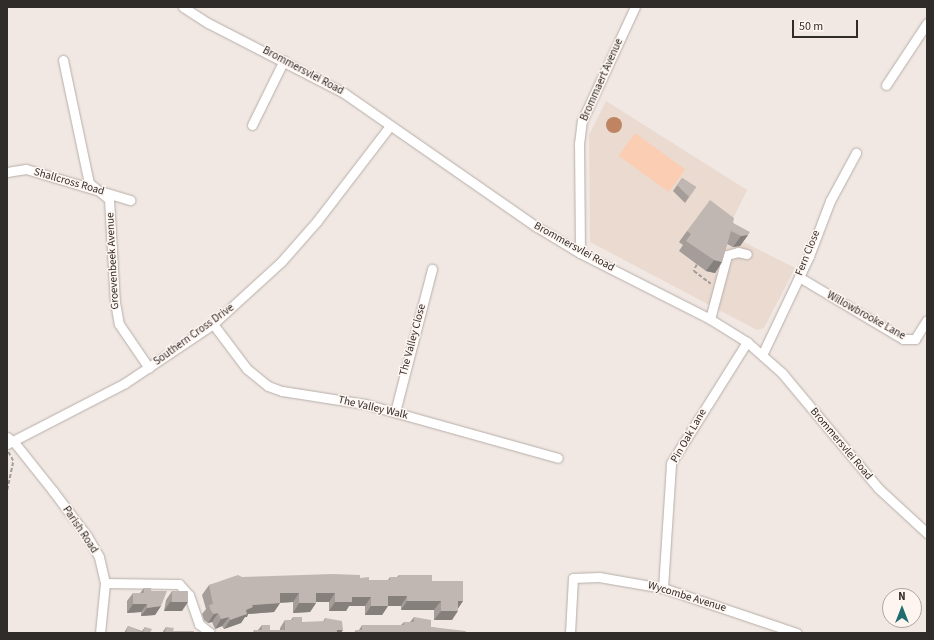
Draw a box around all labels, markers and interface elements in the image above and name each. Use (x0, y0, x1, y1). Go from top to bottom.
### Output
scale bar (794, 12, 860, 38)
text: 50 m (799, 18, 823, 35)
street label: Brommaert Avenue (578, 37, 626, 123)
street label: Brommersvlei Road (260, 44, 346, 98)
street label: Shallcross Road (32, 166, 106, 198)
street label: Groevenbeek Avenue (104, 212, 122, 310)
street label: Brommersvlei Road (531, 219, 617, 275)
street label: Fern Close (793, 228, 823, 278)
street label: Willowbrooke Lane (824, 289, 908, 343)
street label: Southern Cross Drive (151, 301, 237, 369)
street label: The Valley Close (397, 303, 429, 377)
street label: The Valley Walk (337, 394, 409, 422)
street label: Brommersvlei Road (807, 405, 875, 483)
street label: Pin Oak Lane (668, 407, 710, 465)
street label: Parish Road (59, 504, 101, 556)
street label: Wycombe Avenue (646, 579, 728, 615)
north arrow (882, 588, 922, 628)
text: N (898, 589, 906, 604)

